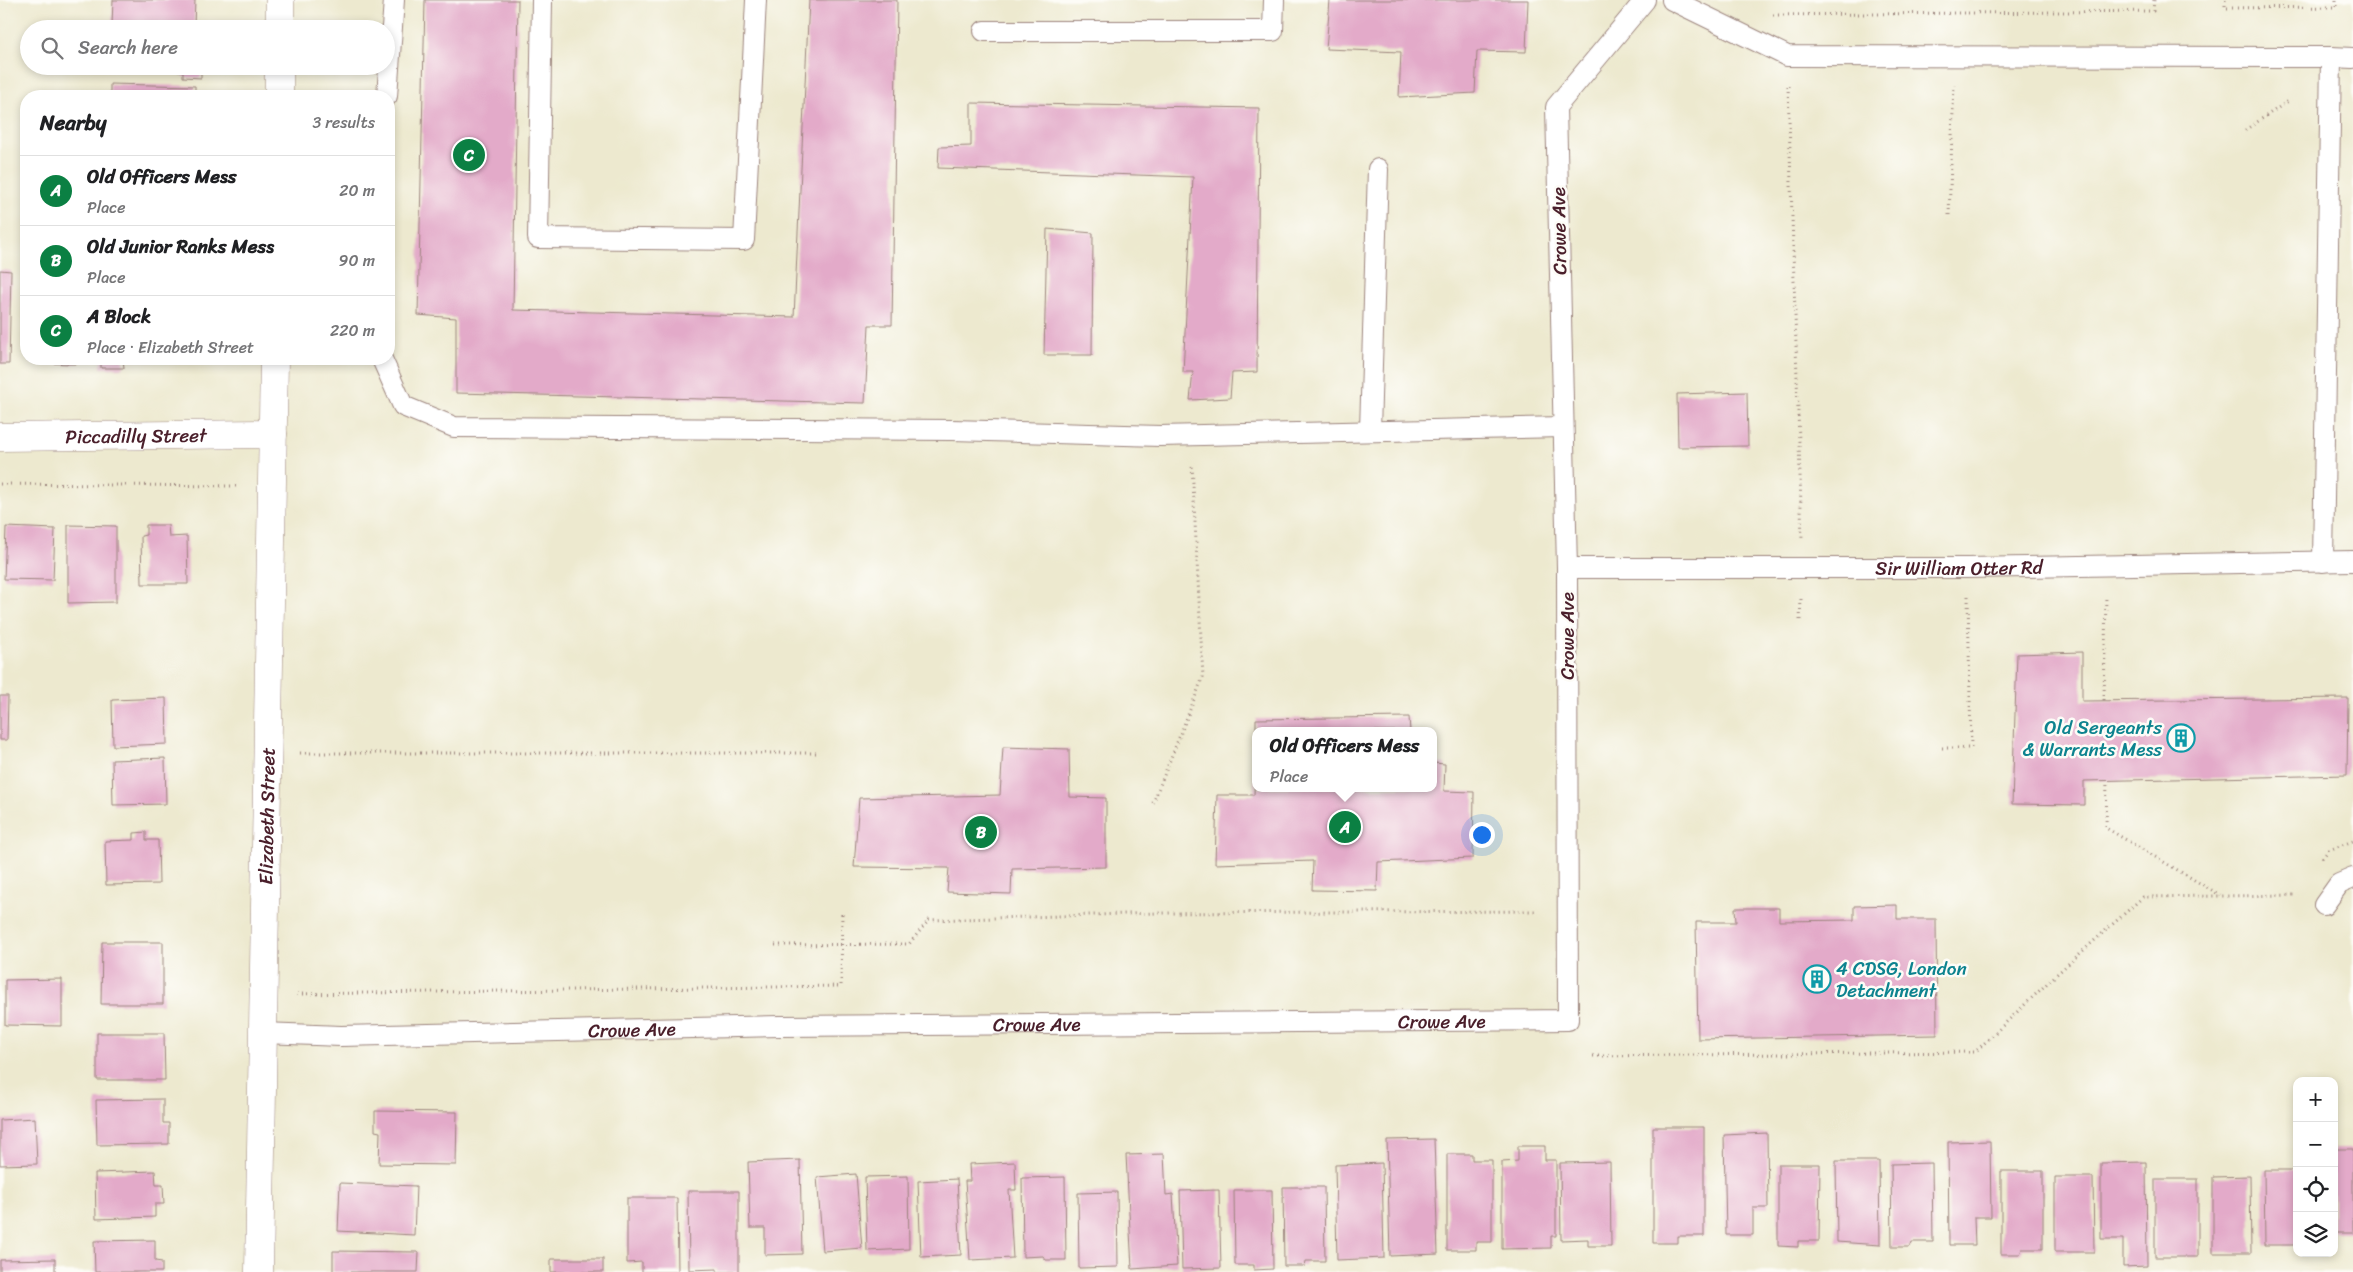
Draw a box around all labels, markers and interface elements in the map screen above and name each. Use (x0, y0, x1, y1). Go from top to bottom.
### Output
search box (20, 20, 395, 75)
text: Search here (78, 31, 178, 64)
icon: search (38, 34, 66, 62)
text: Nearby (40, 104, 106, 142)
text: 3 results (312, 108, 375, 137)
pin: C (453, 136, 485, 174)
text: Old Officers Mess (87, 160, 237, 193)
text: A (51, 176, 61, 205)
text: 20 m (339, 176, 375, 205)
street label: Crowe Ave (1542, 187, 1576, 275)
text: Place (87, 193, 126, 222)
text: Old Junior Ranks Mess (87, 230, 274, 263)
text: B (51, 246, 61, 275)
text: 90 m (339, 246, 375, 275)
text: Place (87, 263, 126, 292)
text: A Block (87, 300, 151, 333)
text: C (51, 316, 61, 345)
text: 220 m (330, 316, 375, 345)
text: Place · Elizabeth Street (87, 333, 254, 362)
street label: Piccadilly Street (65, 418, 208, 453)
street label: Sir William Otter Rd (1875, 550, 2045, 585)
street label: Crowe Ave (1551, 592, 1584, 680)
place label: Old Sergeants & Warrants Mess (2022, 711, 2162, 766)
building icon: Old Sergeants & Warrants Mess (2166, 723, 2196, 753)
popup (1252, 727, 1437, 792)
text: Old Officers Mess (1270, 729, 1419, 762)
street label: Elizabeth Street (249, 747, 284, 885)
text: Place (1270, 762, 1308, 791)
pin: A (1329, 808, 1361, 846)
pin: B (965, 813, 997, 851)
your location (1469, 822, 1495, 848)
place label: 4 CDSG, London Detachment (1836, 952, 1967, 1007)
building icon: 4 CDSG, London Detachment (1802, 964, 1832, 994)
street label: Crowe Ave (1398, 1004, 1486, 1038)
street label: Crowe Ave (993, 1007, 1081, 1041)
street label: Crowe Ave (588, 1012, 676, 1047)
map controls (2293, 1077, 2338, 1257)
button: + (2293, 1077, 2338, 1122)
button: − (2293, 1122, 2338, 1167)
button: locate (2293, 1167, 2338, 1212)
button: layers (2293, 1212, 2338, 1257)

